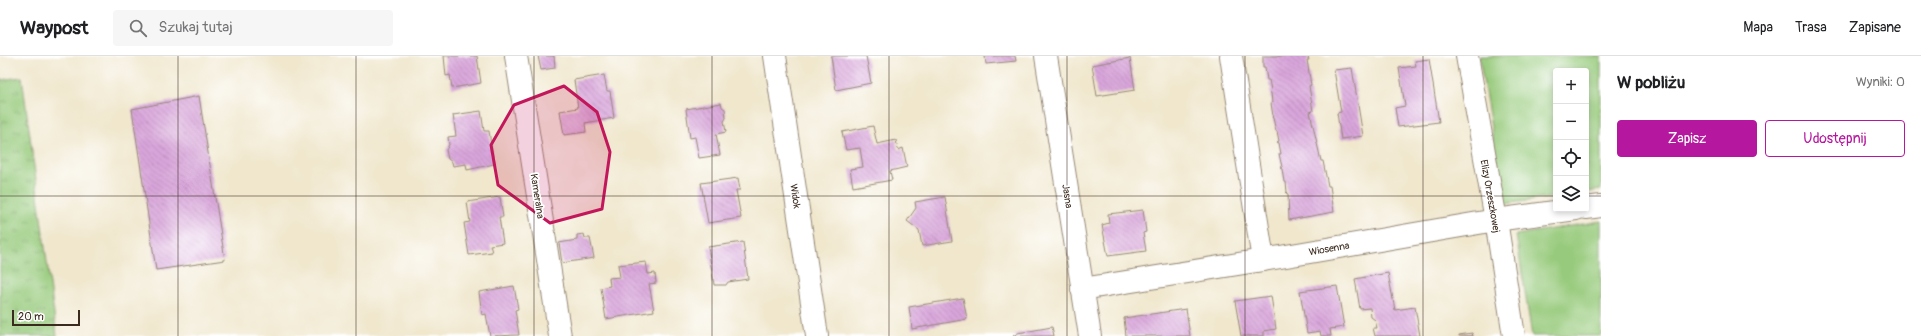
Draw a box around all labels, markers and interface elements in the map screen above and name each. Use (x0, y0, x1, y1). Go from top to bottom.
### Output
search box (113, 10, 393, 46)
text: Waypost (20, 16, 89, 40)
icon: search (127, 17, 149, 39)
text: Szukaj tutaj (159, 18, 233, 37)
text: Mapa (1743, 19, 1773, 36)
text: Trasa (1795, 19, 1827, 36)
text: Zapisane (1849, 19, 1901, 36)
map controls (1553, 68, 1589, 212)
button: + (1553, 68, 1589, 104)
text: W pobliżu (1617, 72, 1685, 93)
text: Wyniki: 0 (1856, 74, 1905, 90)
button: − (1553, 104, 1589, 140)
button: Zapisz (1617, 120, 1757, 157)
button: Udostępnij (1765, 120, 1905, 157)
button: locate (1553, 140, 1589, 176)
street label: Elizy Orzeszkowej (1478, 159, 1502, 234)
street label: Kameralna (528, 173, 547, 220)
button: layers (1553, 176, 1589, 212)
street label: Widok (787, 183, 803, 210)
street label: Jasna (1059, 183, 1075, 209)
street label: Wiosenna (1308, 239, 1351, 258)
scale bar (12, 308, 80, 327)
text: 20 m (18, 310, 44, 323)

